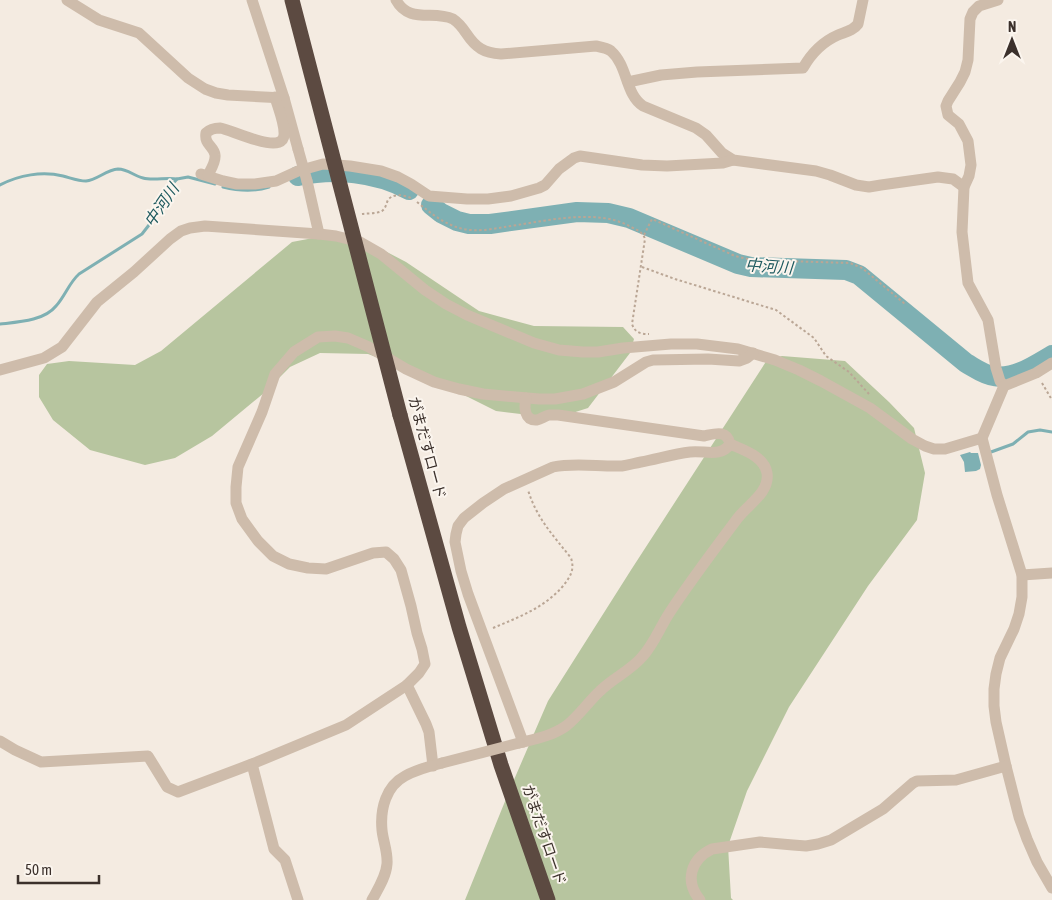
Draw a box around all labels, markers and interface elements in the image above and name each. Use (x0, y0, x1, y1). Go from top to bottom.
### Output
north arrow (987, 15, 1037, 65)
text: N (1008, 19, 1016, 35)
water label: 中河川 (140, 178, 183, 230)
water label: 中河川 (744, 255, 796, 277)
street label: がまだすロード (406, 395, 449, 501)
street label: がまだすロード (519, 782, 570, 887)
scale bar (18, 852, 99, 884)
text: 50 m (25, 861, 52, 878)

